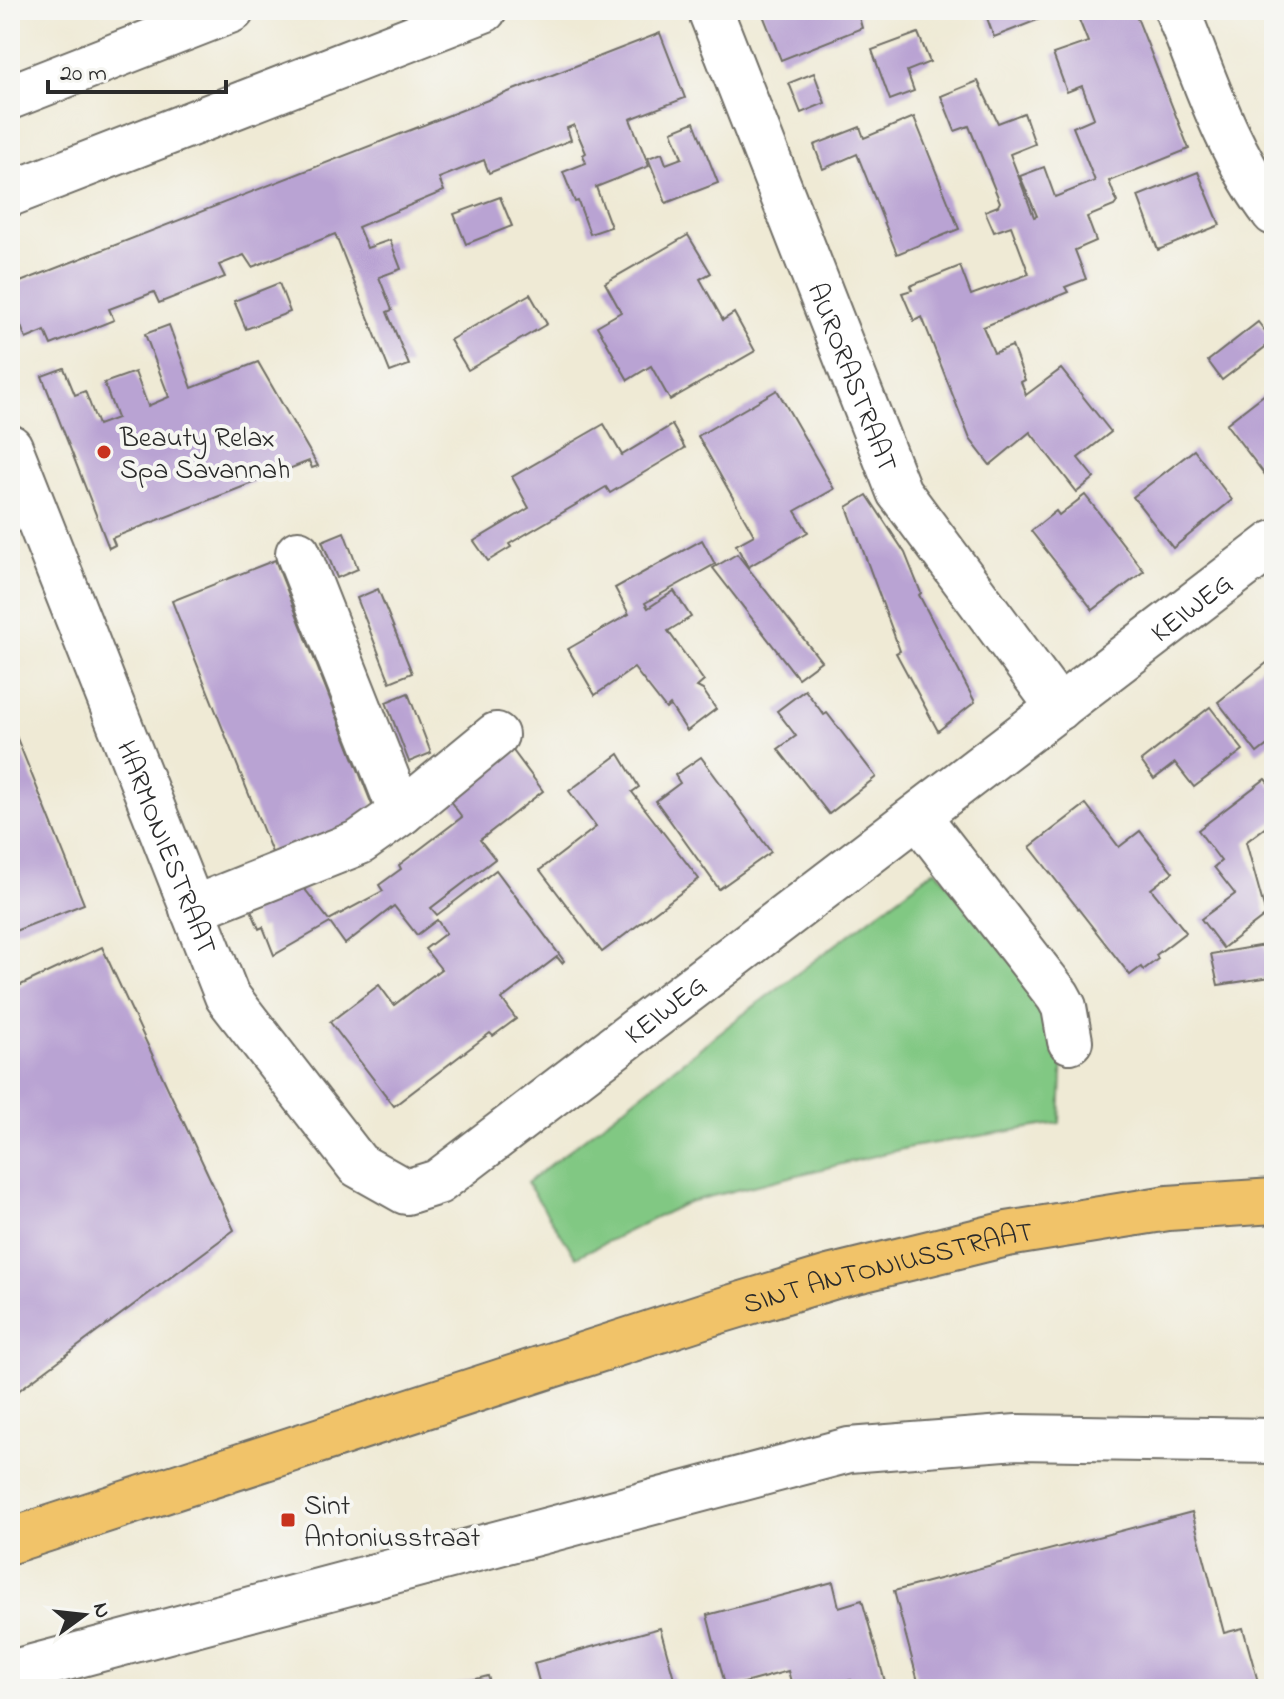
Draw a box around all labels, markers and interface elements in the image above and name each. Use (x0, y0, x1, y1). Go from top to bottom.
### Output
scale bar (48, 44, 226, 94)
text: 20 m (60, 57, 107, 92)
street label: AURORASTRAAT (795, 277, 906, 479)
place label: Beauty Relax Spa Savannah (119, 419, 290, 492)
marker: Beauty Relax Spa Savannah (95, 443, 113, 461)
street label: KEIWEG (1143, 565, 1242, 654)
street label: HARMONIESTRAAT (104, 735, 226, 961)
street label: KEIWEG (617, 967, 716, 1056)
street label: SINT ANTONIUSSTRAAT (738, 1213, 1036, 1327)
place label: Sint Antoniusstraat (304, 1487, 480, 1560)
marker: Sint Antoniusstraat (279, 1511, 297, 1529)
north arrow (44, 1575, 124, 1655)
text: N (83, 1599, 118, 1622)

